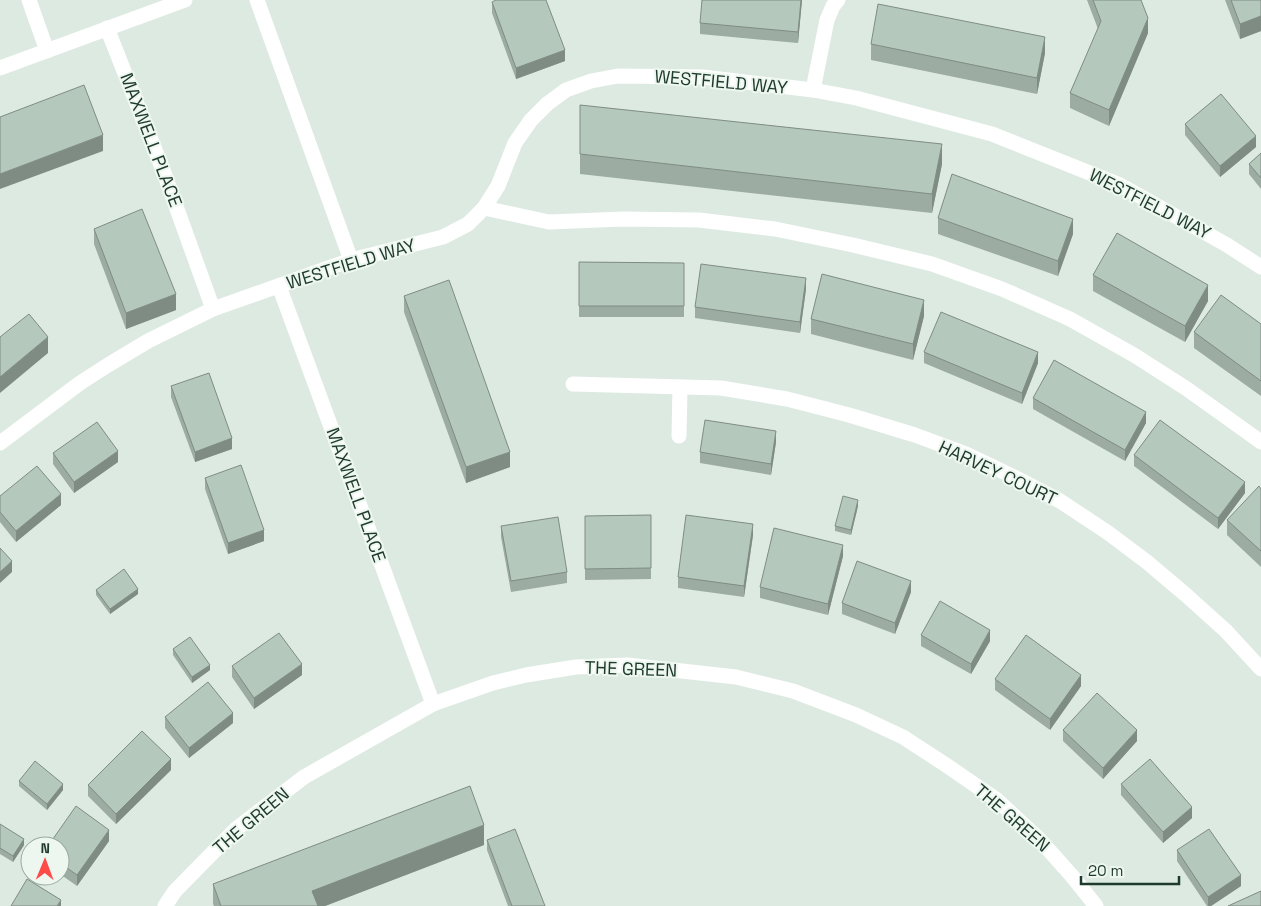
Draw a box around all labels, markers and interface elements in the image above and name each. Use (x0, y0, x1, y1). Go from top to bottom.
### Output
street label: WESTFIELD WAY (653, 64, 789, 99)
street label: MAXWELL PLACE (115, 70, 188, 210)
street label: WESTFIELD WAY (1085, 163, 1215, 244)
street label: WESTFIELD WAY (284, 233, 418, 294)
street label: MAXWELL PLACE (321, 424, 391, 565)
street label: HARVEY COURT (935, 435, 1062, 510)
street label: THE GREEN (584, 655, 678, 682)
street label: THE GREEN (970, 779, 1055, 857)
street label: THE GREEN (208, 782, 294, 859)
north arrow (20, 836, 70, 886)
text: N (40, 839, 50, 857)
scale bar (1081, 854, 1178, 886)
text: 20 m (1088, 861, 1123, 880)

